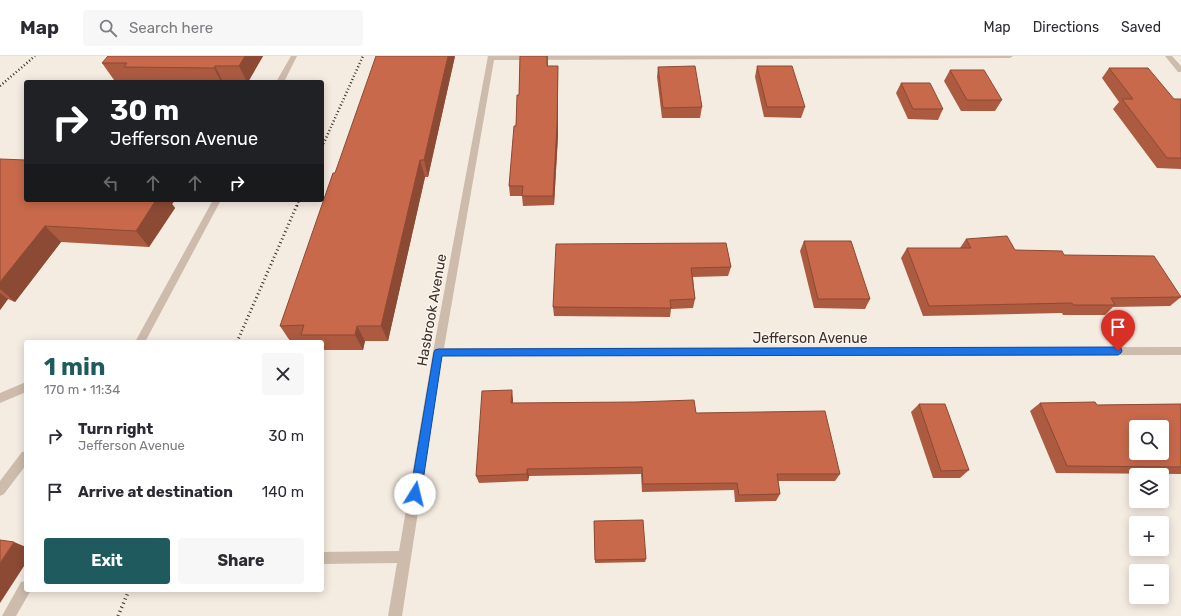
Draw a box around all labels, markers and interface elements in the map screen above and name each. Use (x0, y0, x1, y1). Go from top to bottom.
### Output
search box (83, 10, 363, 46)
text: Map (20, 16, 59, 39)
icon: search (97, 17, 119, 39)
text: Search here (129, 19, 213, 37)
text: Map (984, 19, 1011, 36)
text: Directions (1033, 19, 1099, 36)
text: Saved (1121, 19, 1161, 36)
text: 30 m (110, 94, 179, 127)
icon: right (44, 96, 96, 148)
text: Jefferson Avenue (110, 128, 258, 150)
icon: left (100, 172, 122, 194)
icon: ahead (142, 172, 164, 194)
icon: ahead (184, 172, 206, 194)
icon: right (226, 172, 248, 194)
street label: Hasbrook Avenue (414, 252, 450, 367)
pin (1101, 310, 1135, 351)
icon: arrive (1107, 316, 1129, 338)
street label: Jefferson Avenue (752, 330, 868, 347)
text: 1 min (44, 353, 105, 381)
button: close (262, 353, 304, 395)
text: 170 m · 11:34 (44, 382, 120, 397)
text: Turn right (78, 420, 153, 438)
map controls (1129, 420, 1169, 604)
button: search (1129, 420, 1169, 460)
icon: right (44, 425, 66, 447)
text: 30 m (268, 427, 304, 445)
text: Jefferson Avenue (78, 438, 185, 453)
button: layers (1129, 468, 1169, 508)
position arrow (394, 473, 436, 515)
icon: arrive (44, 481, 66, 503)
text: Arrive at destination (78, 483, 233, 501)
text: 140 m (262, 483, 304, 501)
button: + (1129, 516, 1169, 556)
button: Exit (44, 538, 170, 584)
button: Share (178, 538, 304, 584)
button: − (1129, 564, 1169, 604)

